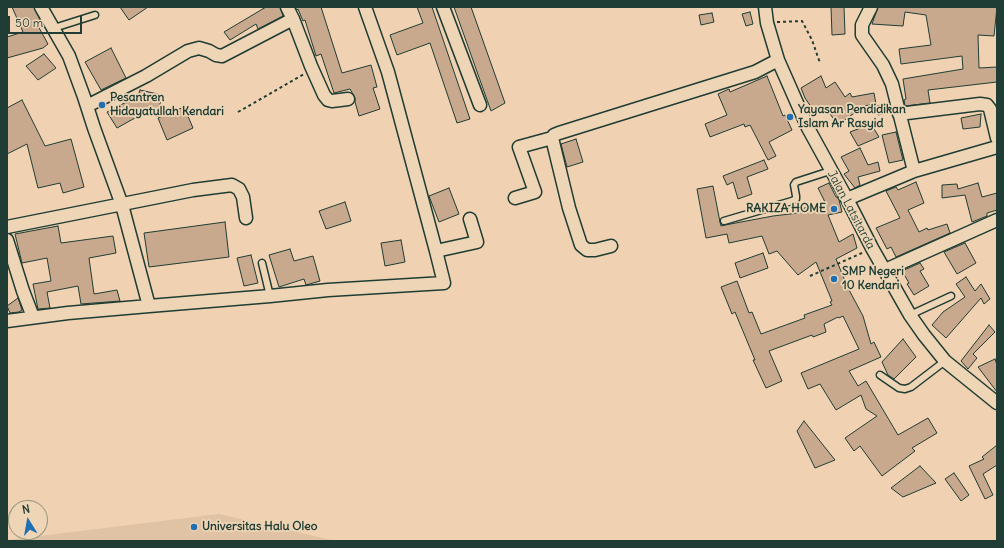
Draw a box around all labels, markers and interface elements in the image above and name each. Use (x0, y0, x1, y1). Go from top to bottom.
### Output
scale bar (10, 8, 84, 34)
text: 50 m (15, 15, 43, 30)
place label: Pesantren Hidayatullah Kendari (110, 91, 224, 119)
marker: Pesantren Hidayatullah Kendari (97, 100, 107, 110)
place label: Yayasan Pendidikan Islam Ar Rasyid (798, 103, 906, 131)
marker: Yayasan Pendidikan Islam Ar Rasyid (785, 112, 795, 122)
street label: Jalan Latsitarda (824, 168, 878, 252)
place label: RAKIZA HOME (746, 202, 826, 216)
marker: RAKIZA HOME (829, 204, 839, 214)
place label: SMP Negeri 10 Kendari (842, 265, 904, 293)
marker: SMP Negeri 10 Kendari (829, 274, 839, 284)
north arrow (8, 500, 48, 540)
text: N (21, 502, 31, 517)
place label: Universitas Halu Oleo (202, 520, 317, 534)
marker: Universitas Halu Oleo (189, 522, 199, 532)

